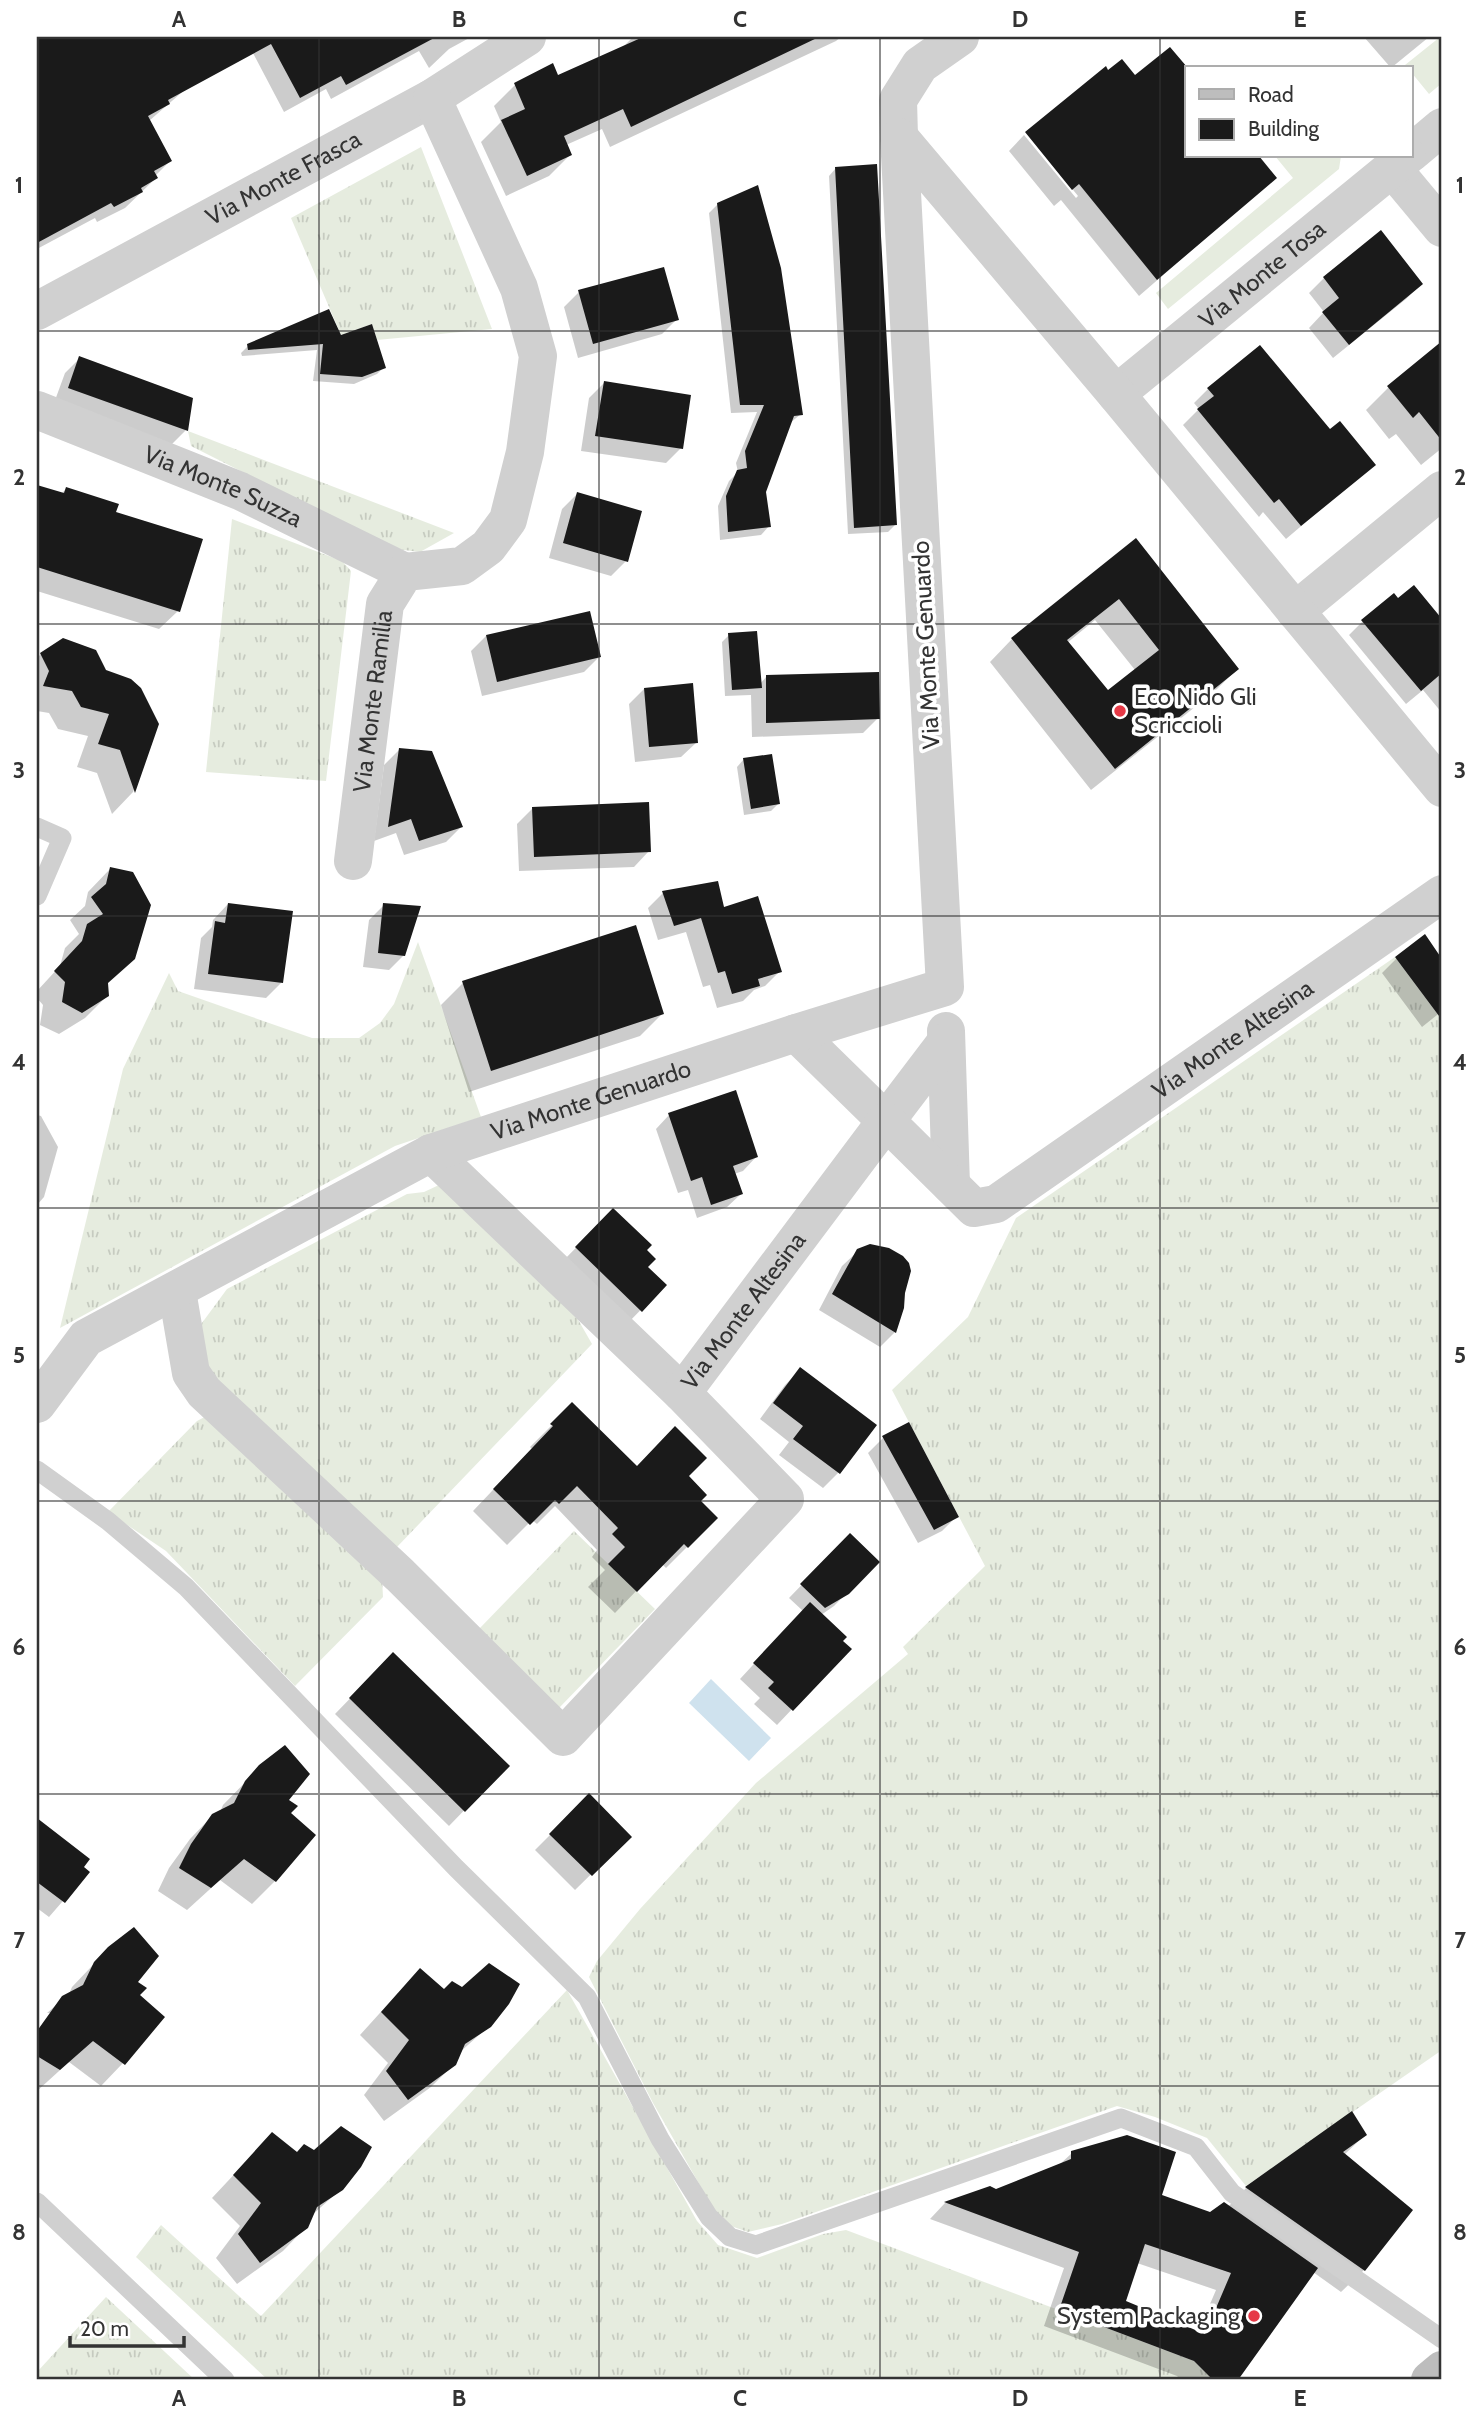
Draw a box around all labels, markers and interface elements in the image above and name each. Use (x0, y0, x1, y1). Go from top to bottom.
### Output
text: A (172, 5, 187, 33)
text: B (452, 5, 466, 33)
text: C (733, 5, 747, 33)
text: D (1012, 5, 1028, 33)
text: E (1293, 5, 1307, 33)
legend (1185, 66, 1412, 158)
text: Road (1248, 82, 1294, 107)
text: Building (1248, 116, 1320, 141)
street label: Via Monte Frasca (201, 124, 366, 231)
text: 1 (15, 171, 23, 199)
text: 1 (1456, 171, 1464, 199)
street label: Via Monte Tosa (1193, 213, 1331, 334)
street label: Via Monte Suzza (140, 439, 307, 533)
text: 2 (13, 463, 25, 491)
text: 2 (1454, 463, 1466, 491)
street label: Via Monte Genuardo (906, 540, 945, 750)
street label: Via Monte Ramilia (347, 608, 398, 794)
place label: Eco Nido Gli Scriccioli (1134, 682, 1257, 739)
marker: Eco Nido Gli Scriccioli (1112, 703, 1128, 719)
text: 3 (13, 756, 25, 784)
text: 3 (1454, 756, 1466, 784)
street label: Via Monte Altesina (1146, 973, 1319, 1105)
text: 4 (12, 1048, 26, 1076)
text: 4 (1453, 1048, 1467, 1076)
street label: Via Monte Genuardo (487, 1054, 694, 1146)
street label: Via Monte Altesina (675, 1226, 812, 1395)
text: 5 (13, 1341, 25, 1369)
text: 5 (1454, 1341, 1466, 1369)
text: 6 (13, 1633, 25, 1661)
text: 6 (1454, 1633, 1466, 1661)
text: 7 (13, 1926, 25, 1954)
text: 7 (1454, 1926, 1466, 1954)
text: 8 (12, 2218, 26, 2246)
text: 8 (1453, 2218, 1467, 2246)
place label: System Packaging (1057, 2301, 1241, 2330)
scale bar (70, 2305, 184, 2349)
marker: System Packaging (1246, 2308, 1262, 2324)
text: 20 m (80, 2316, 129, 2341)
text: A (172, 2384, 187, 2412)
text: B (452, 2384, 466, 2412)
text: C (733, 2384, 747, 2412)
text: D (1012, 2384, 1028, 2412)
text: E (1293, 2384, 1307, 2412)

